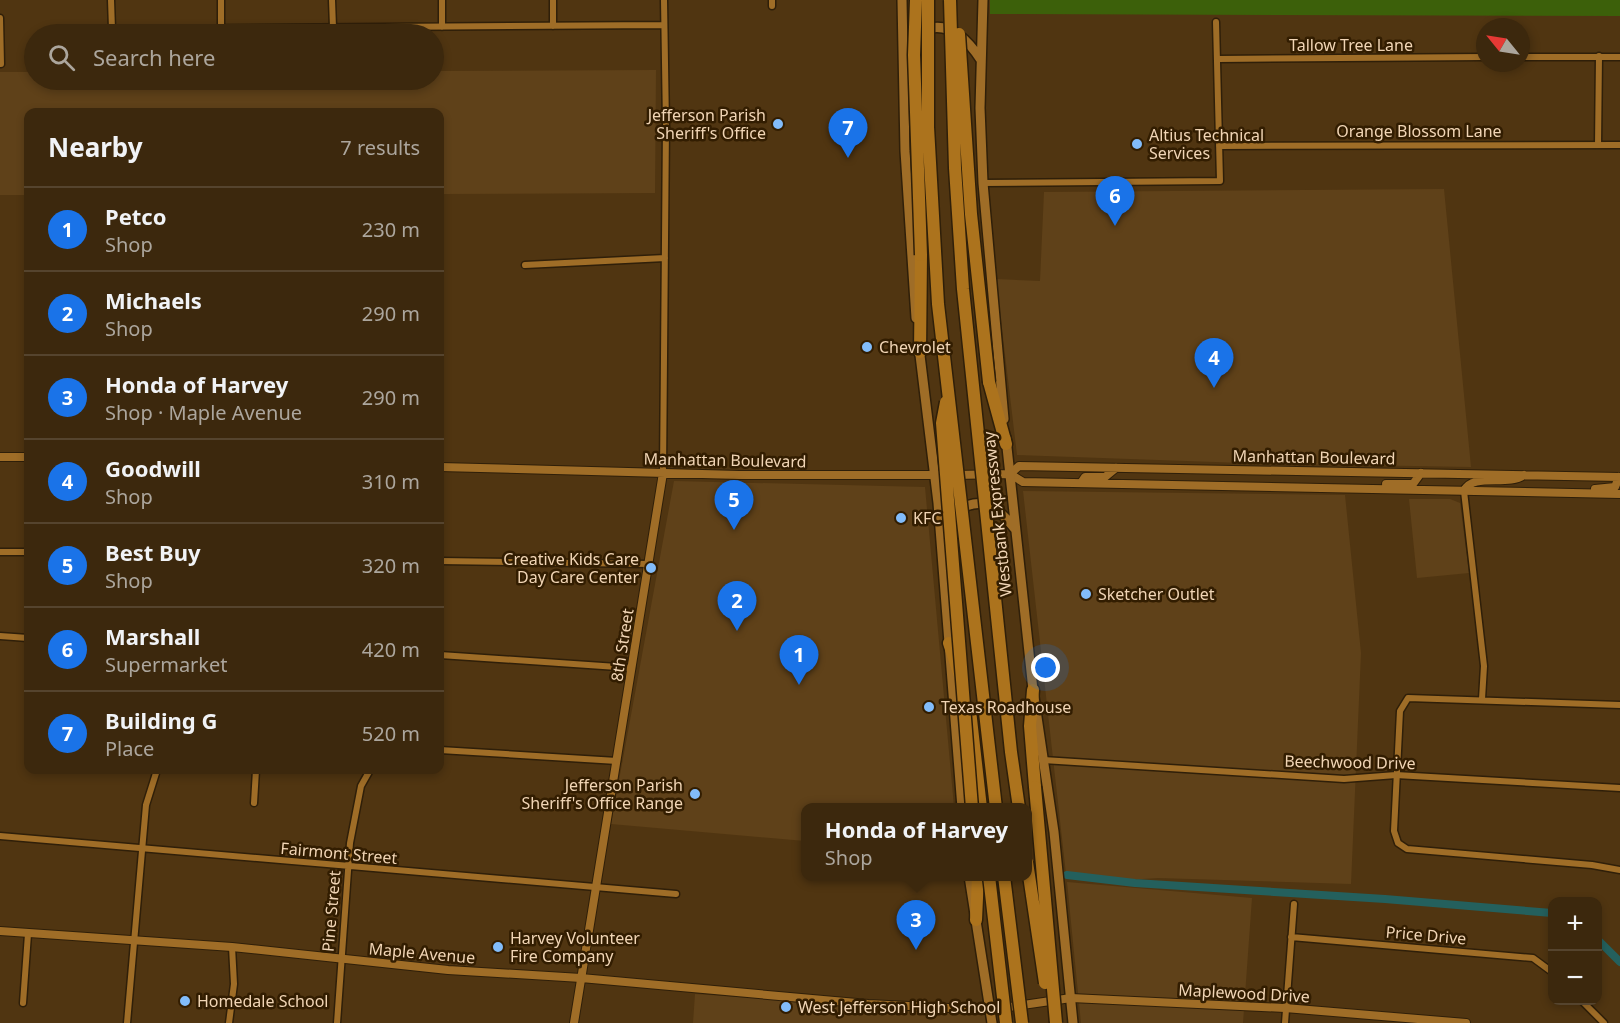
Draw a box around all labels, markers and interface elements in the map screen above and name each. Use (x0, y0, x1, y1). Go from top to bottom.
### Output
north arrow (1476, 18, 1530, 72)
search box (24, 24, 444, 90)
street label: Tallow Tree Lane (1289, 34, 1413, 56)
icon: search (45, 41, 78, 74)
text: Search here (93, 42, 215, 72)
place label: Jefferson Parish Sheriff's Office (646, 104, 766, 144)
pin: 7 (828, 108, 868, 158)
marker: Jefferson Parish Sheriff's Office (771, 117, 785, 131)
street label: Orange Blossom Lane (1336, 120, 1502, 142)
place label: Altius Technical Services (1149, 124, 1264, 164)
text: Nearby (48, 129, 143, 165)
text: 7 results (340, 134, 420, 161)
marker: Altius Technical Services (1130, 137, 1144, 151)
pin: 6 (1096, 176, 1134, 226)
text: Petco (105, 201, 166, 231)
text: 1 (62, 216, 73, 243)
text: 230 m (362, 216, 420, 243)
text: Shop (105, 231, 153, 258)
text: Michaels (105, 285, 202, 315)
text: 2 (62, 300, 73, 327)
text: 290 m (362, 300, 420, 327)
text: Shop (105, 315, 153, 342)
place label: Chevrolet (879, 336, 951, 358)
pin: 4 (1194, 338, 1234, 388)
marker: Chevrolet (860, 340, 874, 354)
text: Honda of Harvey (105, 369, 288, 399)
text: 3 (62, 384, 73, 411)
text: 290 m (362, 384, 420, 411)
text: Shop · Maple Avenue (105, 399, 302, 426)
street label: Westbank Expressway (977, 429, 1017, 598)
street label: Manhattan Boulevard (1232, 445, 1396, 469)
street label: Manhattan Boulevard (643, 448, 807, 472)
text: Goodwill (105, 453, 201, 483)
text: 4 (62, 468, 73, 495)
text: 310 m (362, 468, 420, 495)
pin: 5 (714, 480, 754, 530)
text: Shop (105, 483, 153, 510)
place label: KFC (913, 507, 941, 529)
marker: KFC (894, 511, 908, 525)
text: Best Buy (105, 537, 201, 567)
place label: Creative Kids Care Day Care Center (503, 548, 639, 588)
text: 5 (62, 552, 73, 579)
text: 320 m (362, 552, 420, 579)
marker: Creative Kids Care Day Care Center (644, 561, 658, 575)
text: Shop (105, 567, 153, 594)
pin: 2 (718, 582, 756, 631)
place label: Sketcher Outlet (1098, 583, 1215, 605)
marker: Sketcher Outlet (1079, 587, 1093, 601)
street label: 8th Street (605, 607, 639, 683)
text: Marshall (105, 621, 200, 651)
text: 6 (62, 636, 73, 663)
text: 420 m (362, 636, 420, 663)
pin: 1 (780, 636, 818, 685)
text: Supermarket (105, 651, 228, 678)
your location (1031, 653, 1060, 682)
place label: Texas Roadhouse (941, 696, 1071, 718)
marker: Texas Roadhouse (922, 700, 936, 714)
text: Building G (105, 705, 217, 735)
text: 7 (62, 720, 73, 747)
text: 520 m (362, 720, 420, 747)
text: Place (105, 735, 154, 762)
street label: Beechwood Drive (1284, 750, 1416, 774)
place label: Jefferson Parish Sheriff's Office Range (521, 774, 683, 814)
marker: Jefferson Parish Sheriff's Office Range (688, 787, 702, 801)
popup (801, 803, 1032, 881)
text: Honda of Harvey (825, 814, 1008, 844)
street label: Fairmont Street (280, 837, 399, 869)
text: Shop (825, 844, 873, 871)
street label: Pine Street (316, 869, 346, 953)
map controls (1548, 897, 1602, 1005)
button: + (1548, 897, 1602, 951)
pin: 3 (896, 900, 936, 950)
street label: Price Drive (1385, 921, 1467, 949)
place label: Harvey Volunteer Fire Company (510, 927, 640, 967)
street label: Maple Avenue (368, 937, 476, 969)
marker: Harvey Volunteer Fire Company (491, 940, 505, 954)
button: − (1548, 951, 1602, 1005)
street label: Maplewood Drive (1178, 979, 1310, 1007)
place label: Homedale School (197, 990, 329, 1012)
marker: Homedale School (178, 994, 192, 1008)
place label: West Jefferson High School (798, 996, 1000, 1018)
marker: West Jefferson High School (779, 1000, 793, 1014)

